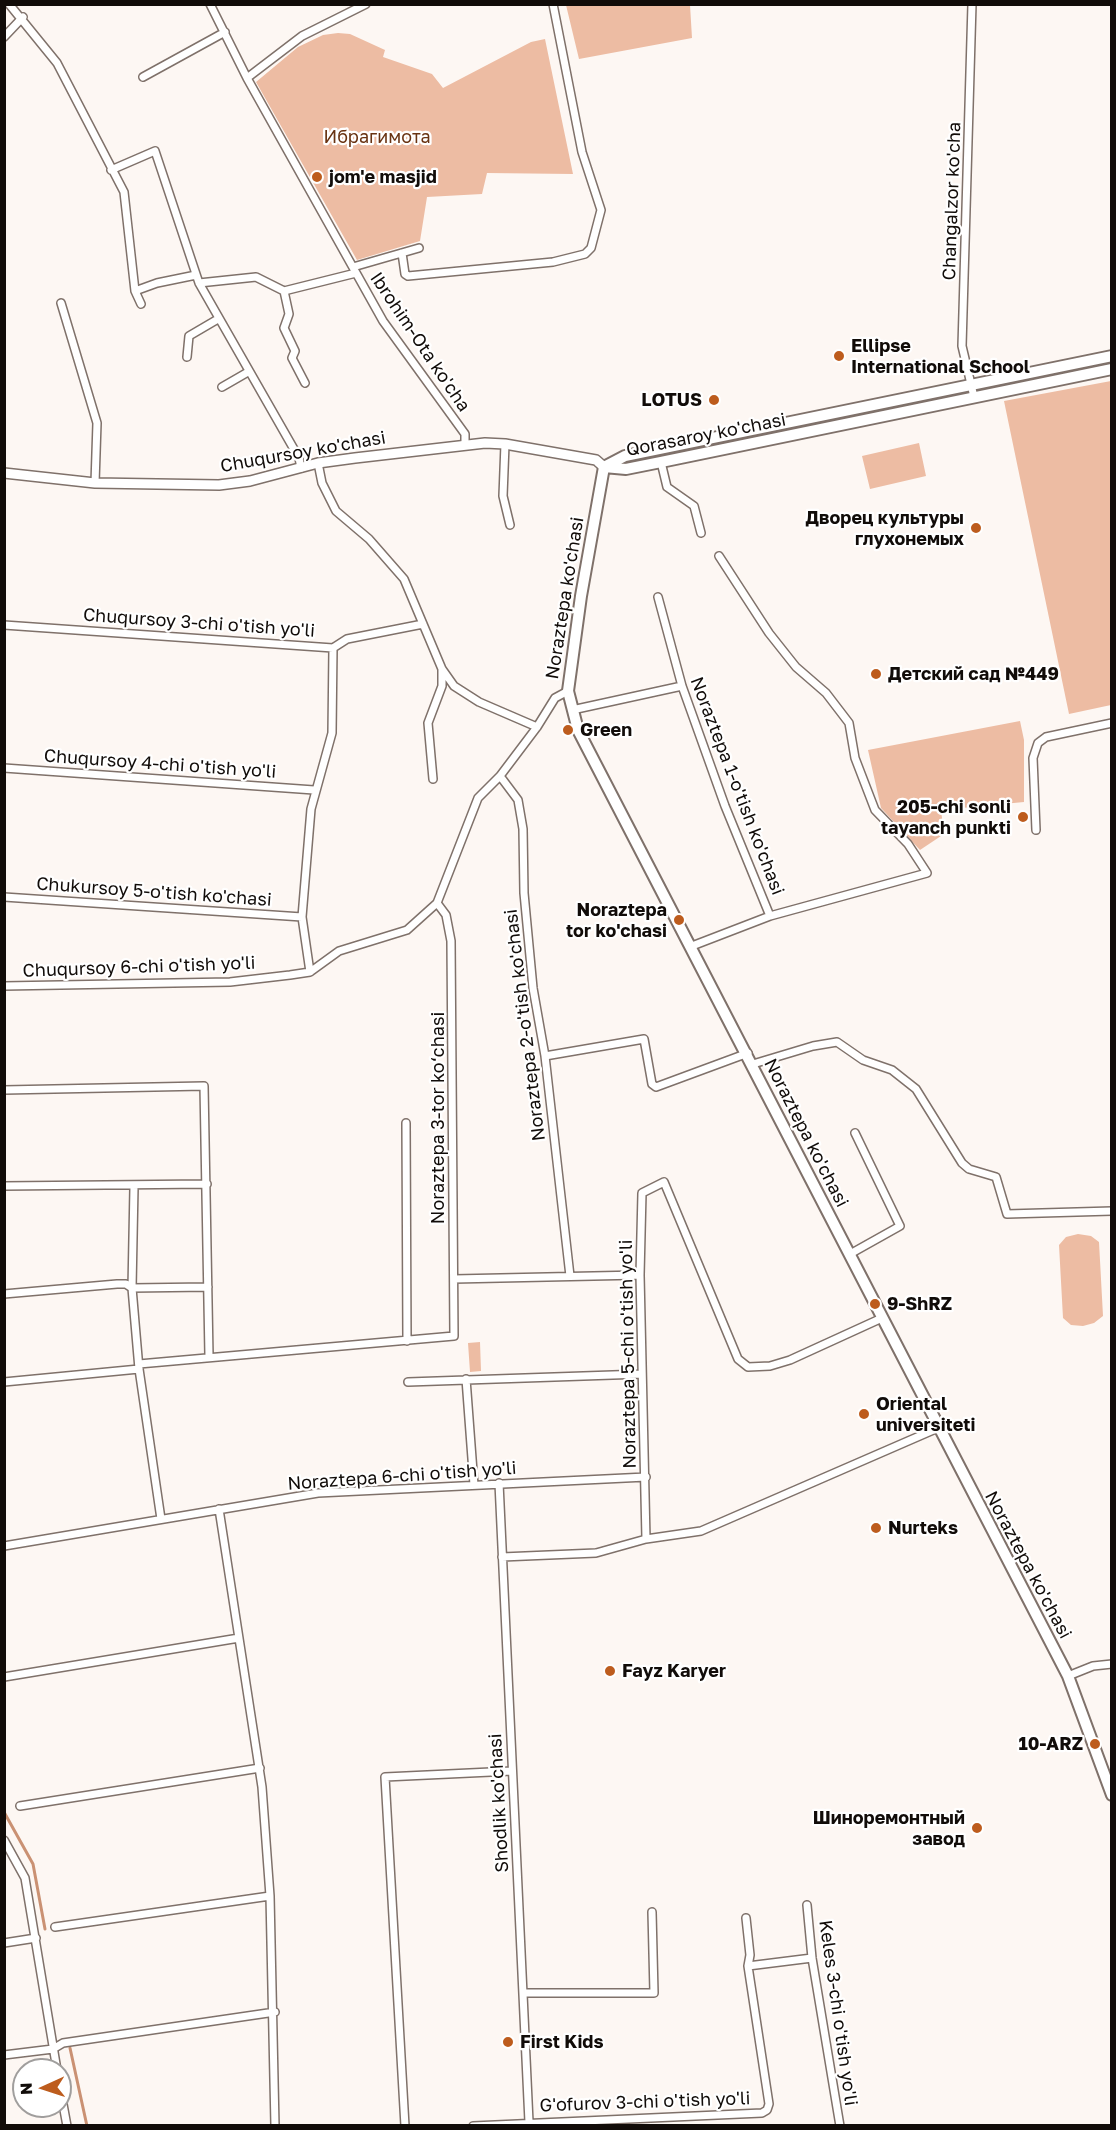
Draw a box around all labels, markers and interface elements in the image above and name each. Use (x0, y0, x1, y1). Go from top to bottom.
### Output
street label: Changalzor ko'cha (938, 121, 966, 281)
park label: Ибрагимота (323, 126, 431, 148)
place label: jom'e masjid (329, 166, 437, 188)
marker: jom'e masjid (310, 170, 324, 184)
street label: Ibrohim-Ota ko'cha (365, 268, 475, 416)
place label: Ellipse International School (851, 335, 1030, 378)
marker: Ellipse International School (832, 349, 846, 363)
place label: LOTUS (641, 389, 702, 411)
marker: LOTUS (707, 393, 721, 407)
street label: Qorasaroy ko'chasi (624, 409, 788, 461)
street label: Chuqursoy ko'chasi (219, 427, 387, 477)
place label: Дворец культуры глухонемых (806, 507, 964, 550)
street label: Noraztepa ko'chasi (542, 515, 588, 681)
marker: Дворец культуры глухонемых (969, 521, 983, 535)
street label: Chuqursoy 3-chi o'tish yo'li (82, 604, 316, 642)
place label: Детский сад №449 (888, 663, 1059, 685)
marker: Детский сад №449 (869, 667, 883, 681)
street label: Noraztepa 1-o'tish ko'chasi (685, 674, 789, 898)
place label: Green (580, 719, 632, 741)
marker: Green (561, 723, 575, 737)
street label: Chuqursoy 4-chi o'tish yo'li (43, 745, 277, 783)
place label: 205-chi sonli tayanch punkti (881, 796, 1011, 838)
marker: 205-chi sonli tayanch punkti (1016, 810, 1030, 824)
street label: Chukursoy 5-o'tish ko'chasi (36, 873, 272, 911)
place label: Noraztepa tor ko'chasi (566, 899, 667, 942)
street label: Noraztepa 2-o'tish ko'chasi (500, 908, 550, 1142)
marker: Noraztepa tor ko'chasi (672, 913, 686, 927)
street label: Chuqursoy 6-chi o'tish yo'li (22, 952, 256, 982)
street label: Noraztepa 3-tor ko‘chasi (427, 1012, 449, 1224)
street label: Noraztepa ko'chasi (759, 1055, 853, 1211)
street label: Noraztepa 5-chi o'tish yo'li (615, 1239, 641, 1469)
place label: 9-ShRZ (887, 1293, 952, 1315)
marker: 9-ShRZ (868, 1297, 882, 1311)
place label: Oriental universiteti (876, 1393, 975, 1436)
marker: Oriental universiteti (857, 1407, 871, 1421)
street label: Noraztepa 6-chi o'tish yo'li (287, 1457, 517, 1495)
street label: Noraztepa ko'chasi (980, 1488, 1076, 1642)
place label: Nurteks (888, 1517, 958, 1539)
marker: Nurteks (869, 1521, 883, 1535)
place label: Fayz Karyer (622, 1660, 726, 1682)
marker: Fayz Karyer (603, 1664, 617, 1678)
street label: Shodlik ko'chasi (485, 1733, 513, 1873)
place label: 10-ARZ (1019, 1733, 1083, 1755)
marker: 10-ARZ (1088, 1737, 1102, 1751)
place label: Шиноремонтный завод (813, 1807, 965, 1850)
marker: Шиноремонтный завод (970, 1821, 984, 1835)
street label: Keles 3-chi o'tish yo'li (814, 1919, 862, 2107)
place label: First Kids (520, 2031, 603, 2053)
marker: First Kids (501, 2035, 515, 2049)
north arrow (12, 2058, 72, 2118)
text: N (16, 2082, 36, 2095)
street label: G'ofurov 3-chi o'tish yo'li (539, 2088, 751, 2116)

